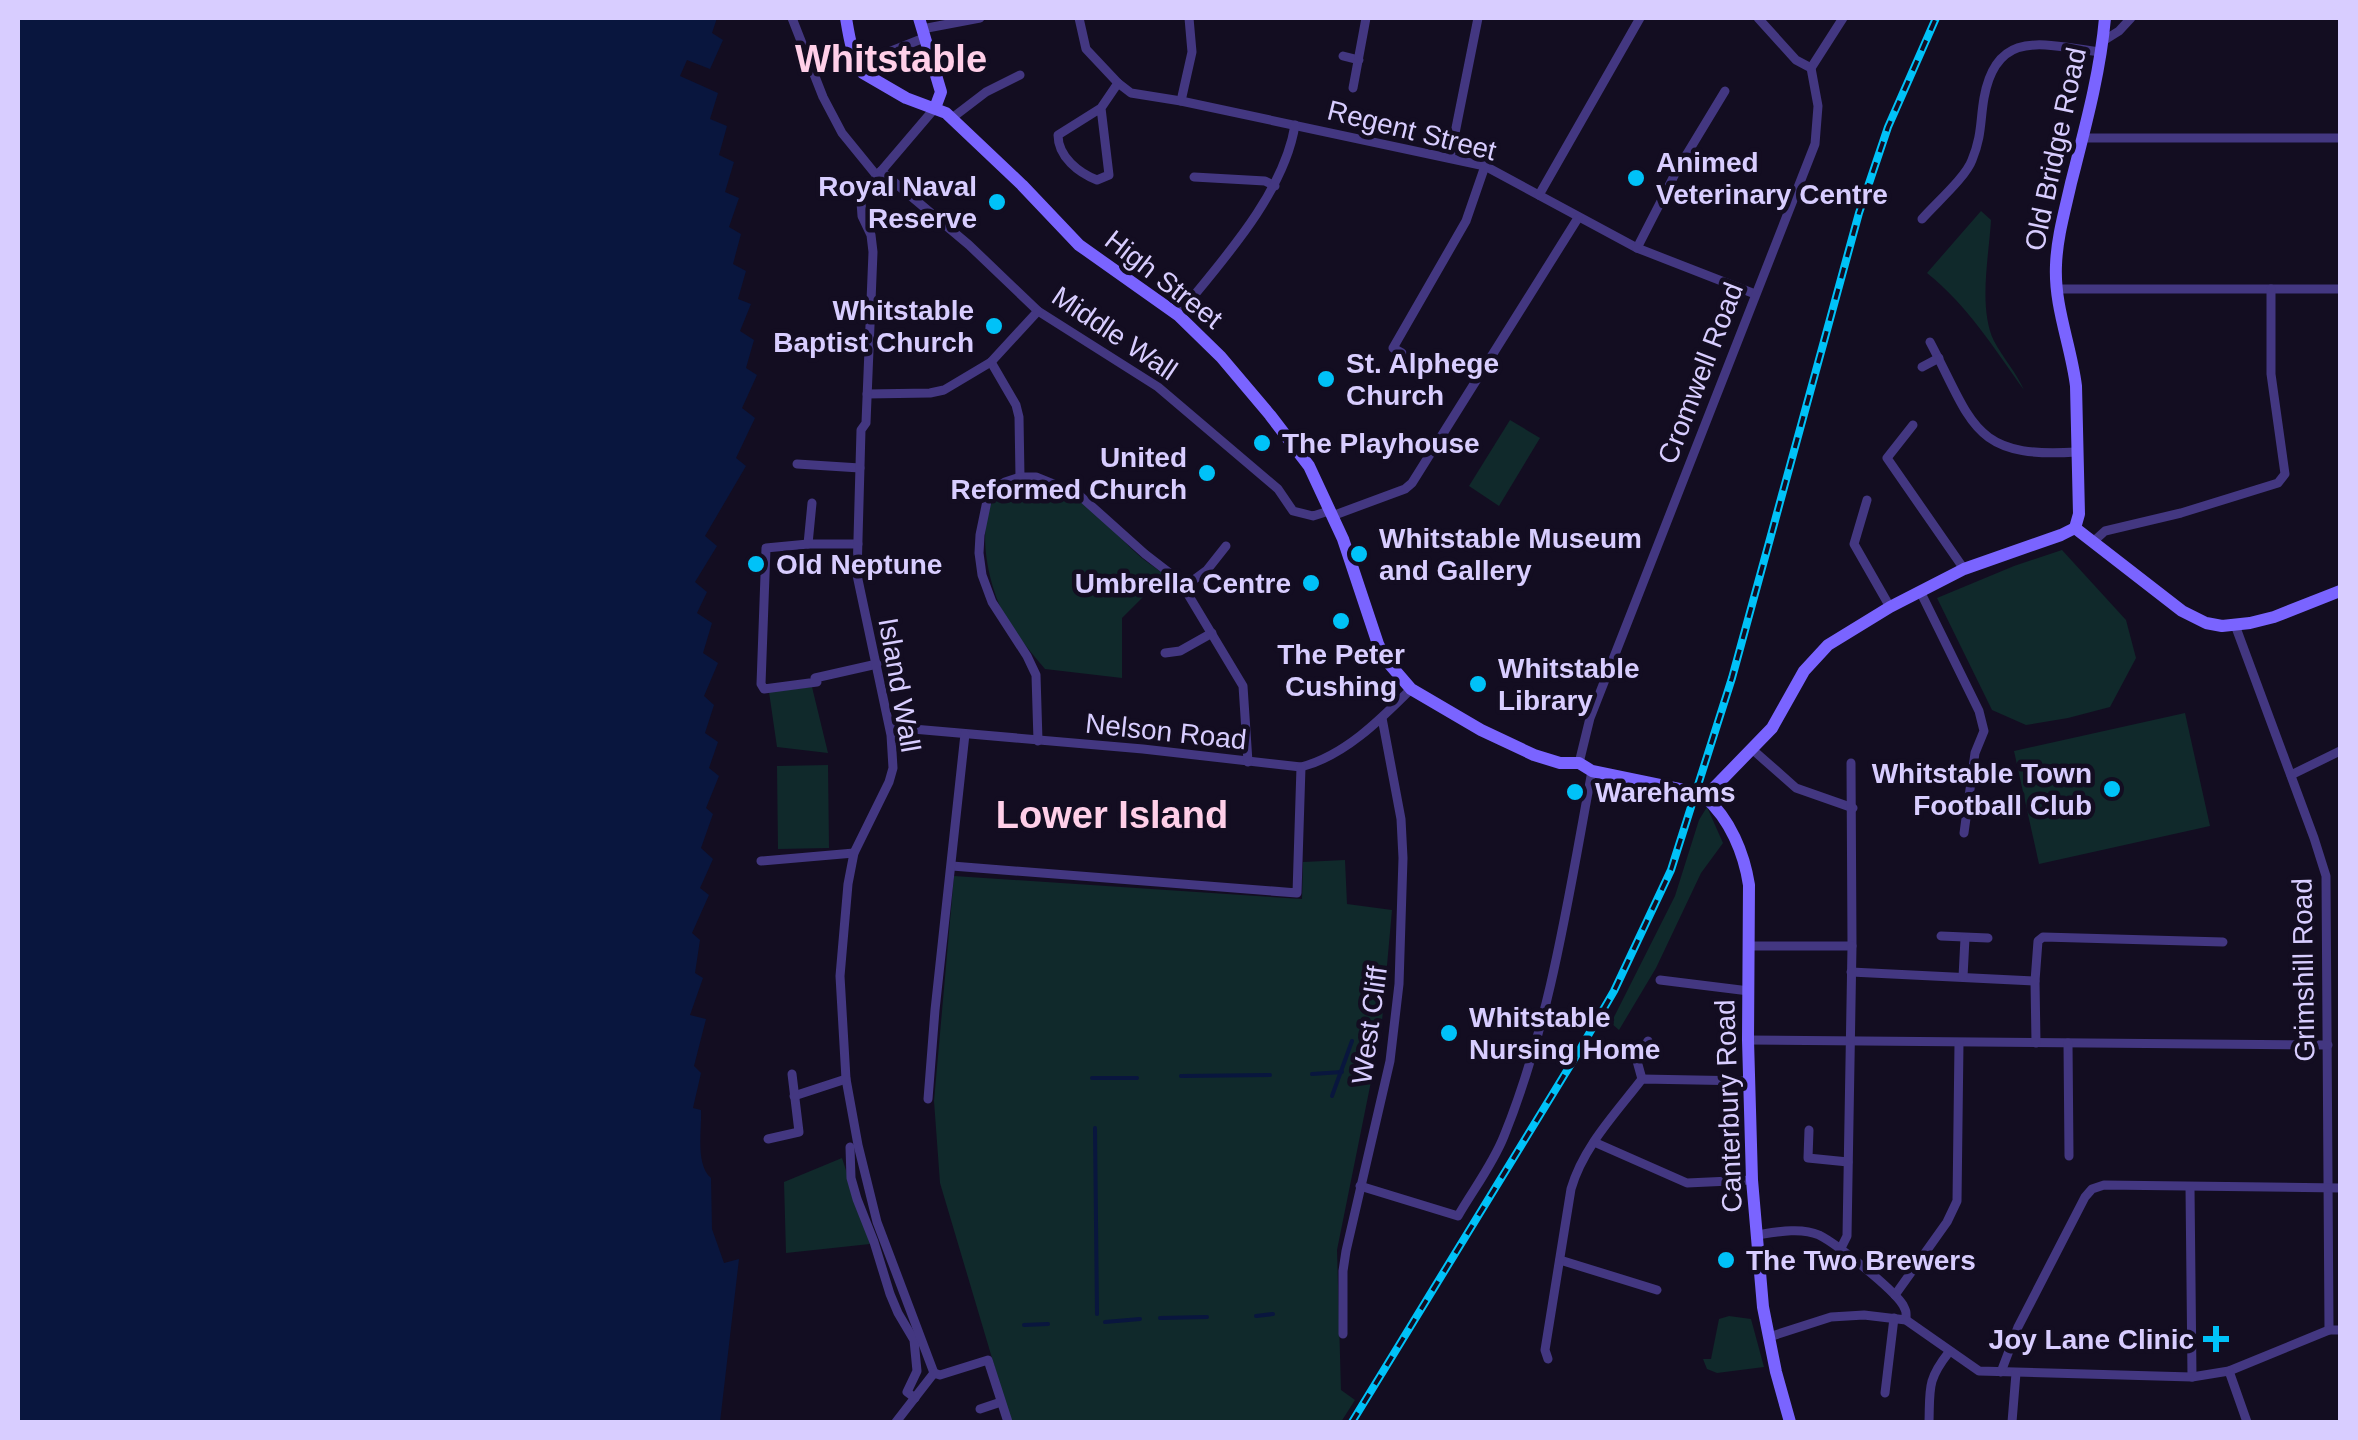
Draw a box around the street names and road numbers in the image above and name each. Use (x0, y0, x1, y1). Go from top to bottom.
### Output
street label: Old Bridge Road (2019, 45, 2092, 254)
street label: Regent Street (1324, 95, 1500, 166)
street label: High Street (1099, 224, 1229, 335)
street label: Cromwell Road (1652, 278, 1749, 468)
street label: Middle Wall (1046, 280, 1183, 386)
street label: Island Wall (872, 615, 927, 755)
street label: Nelson Road (1084, 708, 1248, 755)
street label: Grimshill Road (2286, 878, 2321, 1062)
street label: West Cliff (1346, 964, 1393, 1086)
street label: Canterbury Road (1709, 999, 1748, 1213)

